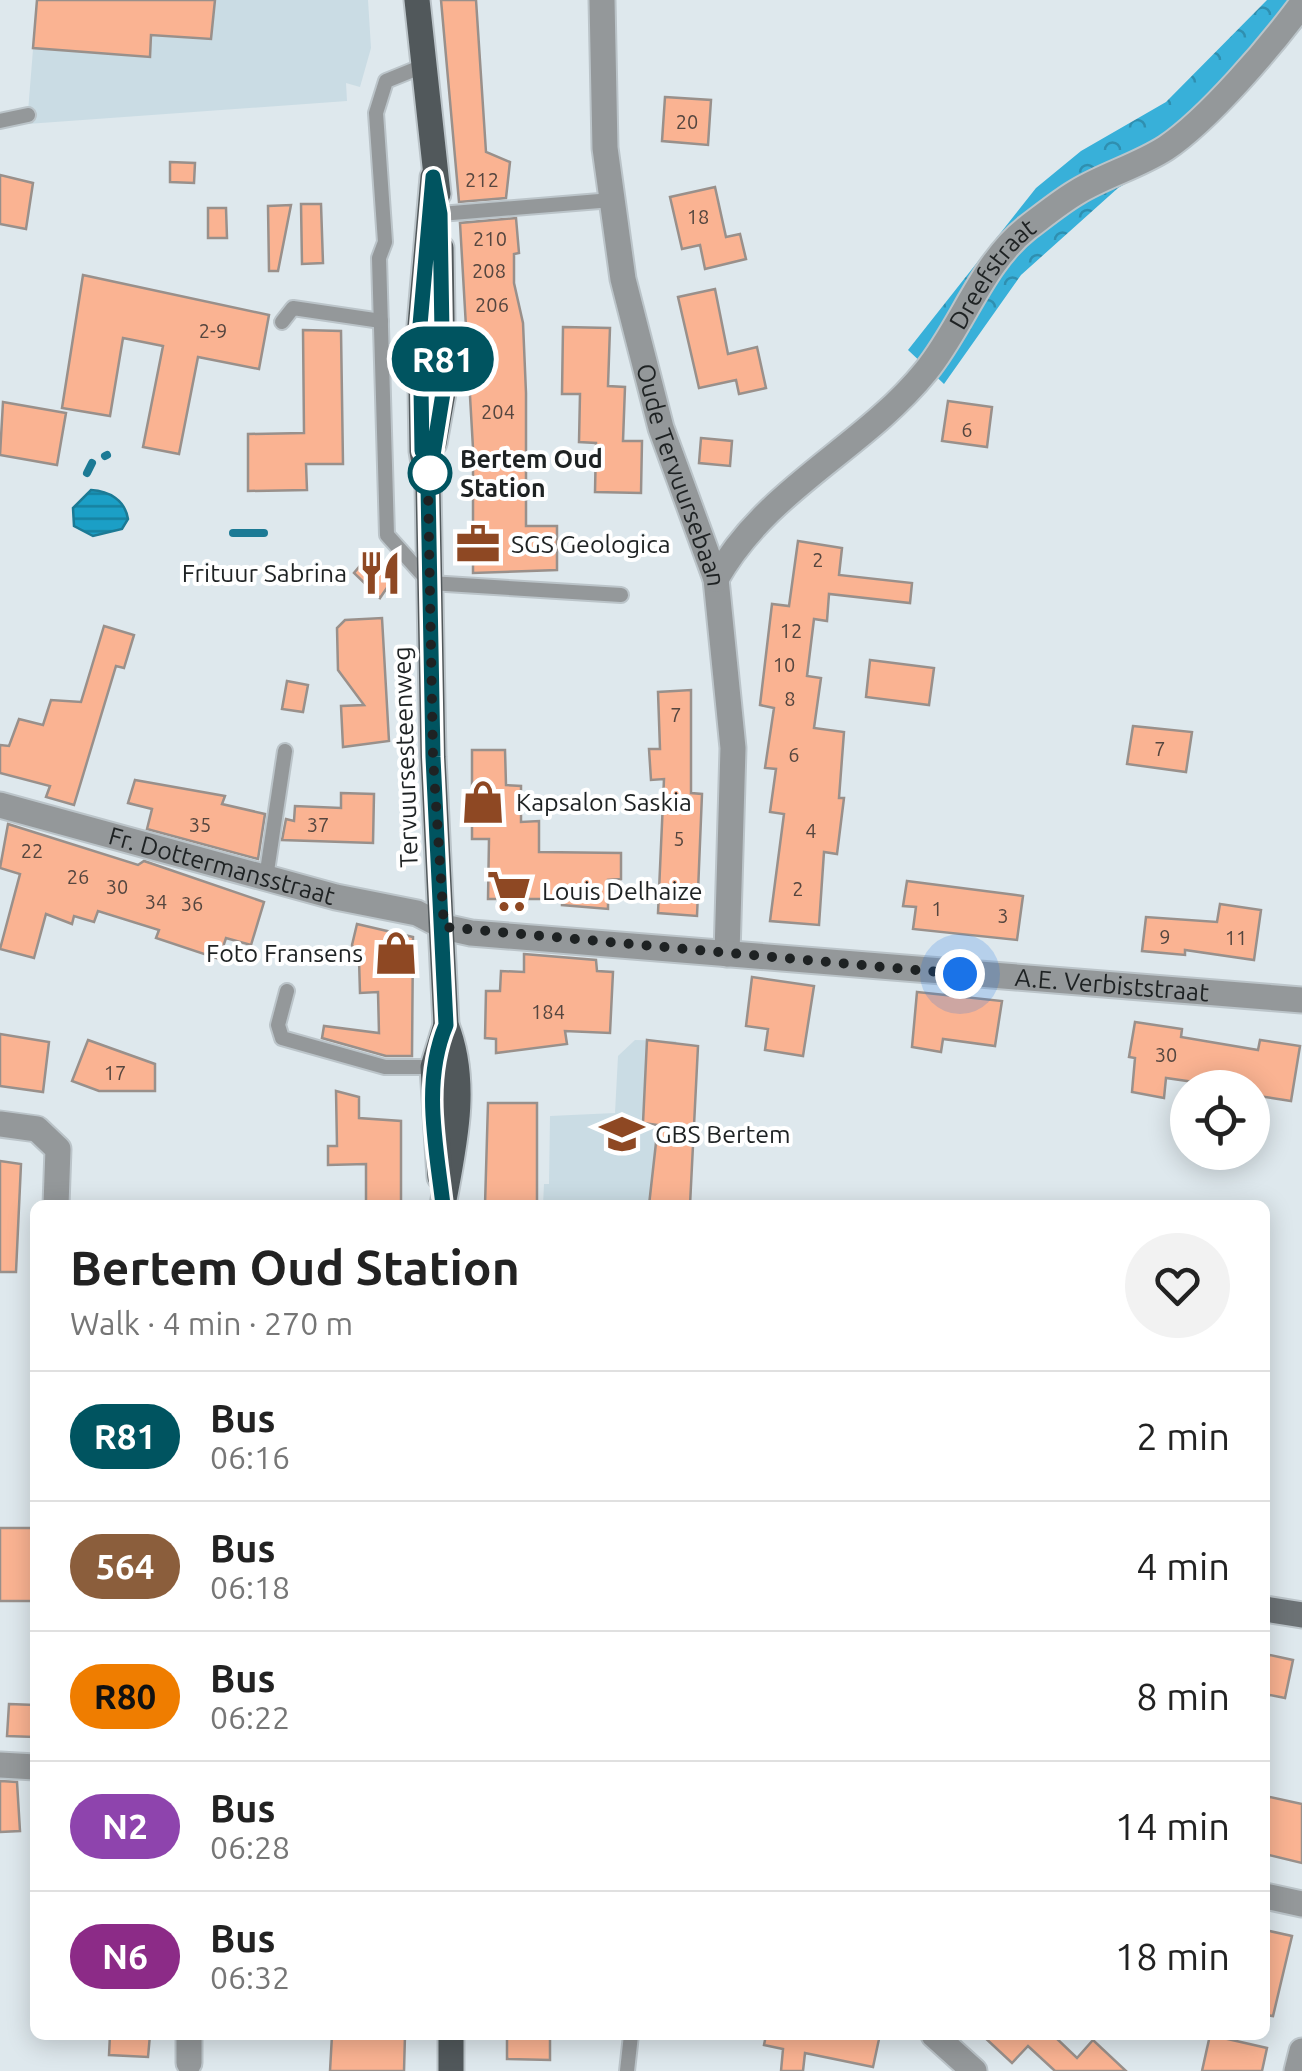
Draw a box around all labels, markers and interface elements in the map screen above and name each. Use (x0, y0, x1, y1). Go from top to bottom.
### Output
house number: 20 (676, 110, 698, 133)
house number: 212 (465, 168, 499, 191)
house number: 18 (687, 205, 709, 228)
street label: Dreefstraat (943, 213, 1041, 334)
house number: 210 (473, 227, 507, 250)
house number: 208 (472, 259, 506, 282)
house number: 206 (475, 293, 509, 316)
house number: 2-9 (199, 319, 227, 342)
line badge: R81 (386, 326, 500, 392)
text: R81 (412, 339, 474, 379)
street label: Oude Tervuursebaan (631, 361, 731, 588)
house number: 204 (481, 400, 515, 423)
house number: 6 (961, 418, 973, 441)
place label: Bertem Oud Station (460, 445, 603, 502)
marker: Bertem Oud Station (409, 452, 451, 494)
office icon: SGS Geologica (454, 520, 502, 568)
place label: SGS Geologica (511, 530, 671, 558)
house number: 2 (812, 548, 824, 571)
restaurant icon: Frituur Sabrina (356, 549, 404, 597)
place label: Frituur Sabrina (182, 559, 347, 587)
house number: 12 (780, 619, 802, 642)
street label: Tervuursesteenweg (387, 646, 423, 868)
house number: 10 (773, 653, 795, 676)
house number: 8 (784, 687, 796, 710)
house number: 7 (670, 703, 682, 726)
house number: 7 (1154, 737, 1166, 760)
house number: 6 (788, 743, 800, 766)
shop icon: Kapsalon Saskia (459, 778, 507, 826)
place label: Kapsalon Saskia (516, 788, 692, 816)
house number: 35 (189, 813, 211, 836)
house number: 37 (307, 813, 329, 836)
house number: 4 (805, 819, 817, 842)
street label: Fr. Dottermansstraat (106, 821, 338, 910)
house number: 5 (673, 827, 685, 850)
house number: 22 (21, 839, 43, 862)
house number: 26 (67, 865, 89, 888)
supermarket icon: Louis Delhaize (485, 867, 533, 915)
house number: 30 (106, 875, 128, 898)
place label: Louis Delhaize (542, 877, 703, 905)
house number: 2 (792, 877, 804, 900)
house number: 34 (145, 890, 167, 913)
house number: 36 (181, 892, 203, 915)
house number: 1 (931, 897, 943, 920)
house number: 3 (997, 904, 1009, 927)
house number: 9 (1159, 925, 1171, 948)
house number: 11 (1225, 926, 1247, 949)
shop icon: Foto Fransens (372, 929, 420, 977)
place label: Foto Fransens (206, 939, 363, 967)
your location (935, 949, 985, 999)
street label: A.E. Verbiststraat (1014, 963, 1210, 1006)
house number: 184 (531, 1000, 565, 1023)
house number: 30 (1155, 1043, 1177, 1066)
house number: 17 (104, 1061, 126, 1084)
map controls (1170, 1070, 1270, 1170)
button: locate (1170, 1070, 1270, 1170)
school or university icon: GBS Bertem (598, 1110, 646, 1158)
place label: GBS Bertem (655, 1120, 791, 1148)
button: heart (1125, 1233, 1230, 1338)
text: Bertem Oud Station (70, 1240, 520, 1294)
text: Walk · 4 min · 270 m (70, 1305, 353, 1341)
text: Bus (210, 1397, 275, 1439)
text: 2 min (1136, 1415, 1230, 1457)
text: R81 (94, 1416, 156, 1456)
text: 06:16 (210, 1439, 290, 1475)
text: Bus (210, 1527, 275, 1569)
text: 4 min (1136, 1545, 1230, 1587)
text: 564 (95, 1546, 155, 1586)
text: 06:18 (210, 1569, 290, 1605)
text: Bus (210, 1657, 275, 1699)
text: 8 min (1136, 1675, 1230, 1717)
text: R80 (94, 1676, 156, 1716)
text: 06:22 (210, 1699, 290, 1735)
text: Bus (210, 1787, 275, 1829)
text: 14 min (1115, 1805, 1230, 1847)
text: N2 (102, 1806, 148, 1846)
text: 06:28 (210, 1829, 290, 1865)
text: Bus (210, 1917, 275, 1959)
text: 18 min (1115, 1935, 1230, 1977)
text: N6 (102, 1936, 148, 1976)
text: 06:32 (210, 1959, 290, 1995)

